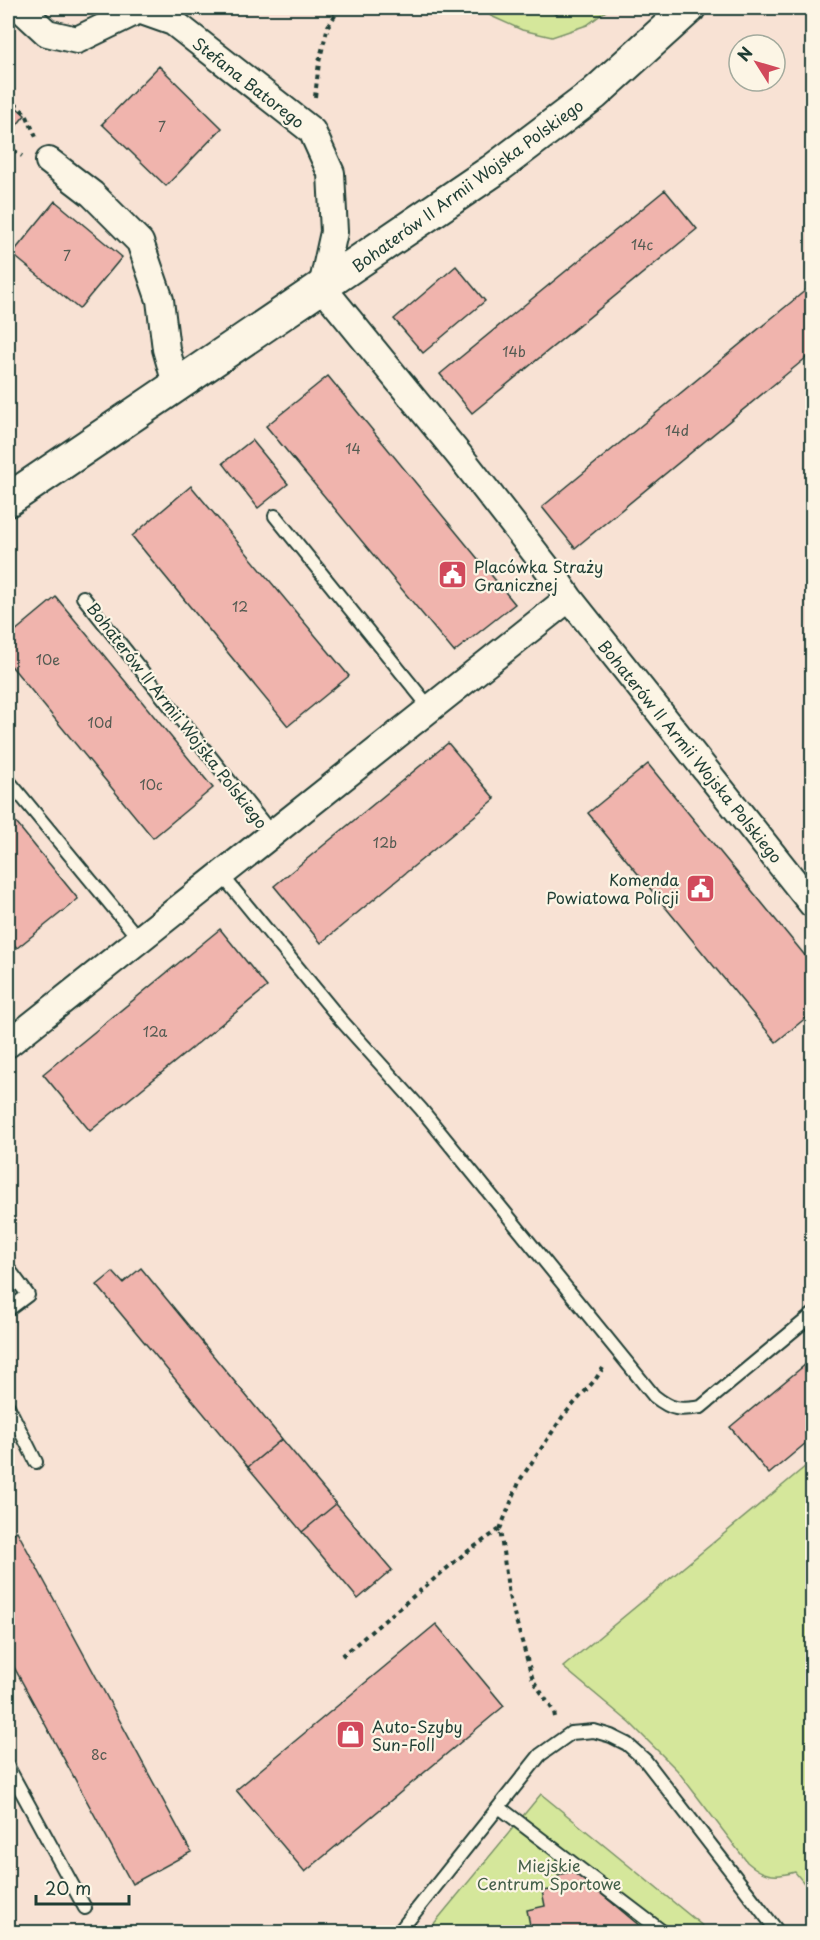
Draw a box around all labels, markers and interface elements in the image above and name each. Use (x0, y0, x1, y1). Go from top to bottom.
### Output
street label: Stefana Batorego (188, 31, 310, 133)
north arrow (727, 33, 787, 93)
text: N (731, 41, 758, 66)
street label: Bohaterów II Armii Wojska Polskiego (346, 93, 588, 277)
house number: 7 (158, 116, 166, 137)
house number: 14c (631, 234, 653, 255)
house number: 7 (63, 245, 71, 266)
house number: 14b (502, 341, 526, 362)
house number: 14d (665, 420, 689, 441)
house number: 14 (345, 438, 361, 459)
place label: Placówka Straży Granicznej (474, 554, 603, 596)
public building icon: Placówka Straży Granicznej (437, 559, 469, 591)
house number: 12 (232, 596, 248, 617)
street label: Bohaterów II Armii Wojska Polskiego (82, 597, 274, 833)
street label: Bohaterów II Armii Wojska Polskiego (593, 634, 789, 868)
house number: 10e (36, 649, 60, 670)
house number: 10d (88, 712, 112, 733)
house number: 10c (139, 774, 163, 795)
house number: 12b (373, 832, 397, 853)
place label: Komenda Powiatowa Policji (546, 867, 679, 909)
public building icon: Komenda Powiatowa Policji (684, 872, 716, 904)
house number: 12a (143, 1021, 168, 1042)
place label: Auto-Szyby Sun-Foll (372, 1714, 463, 1756)
shop icon: Auto-Szyby Sun-Foll (335, 1719, 367, 1751)
house number: 8c (91, 1744, 107, 1765)
park label: Miejskie Centrum Sportowe (477, 1853, 621, 1895)
scale bar (36, 1868, 129, 1906)
text: 20 m (45, 1874, 91, 1901)

